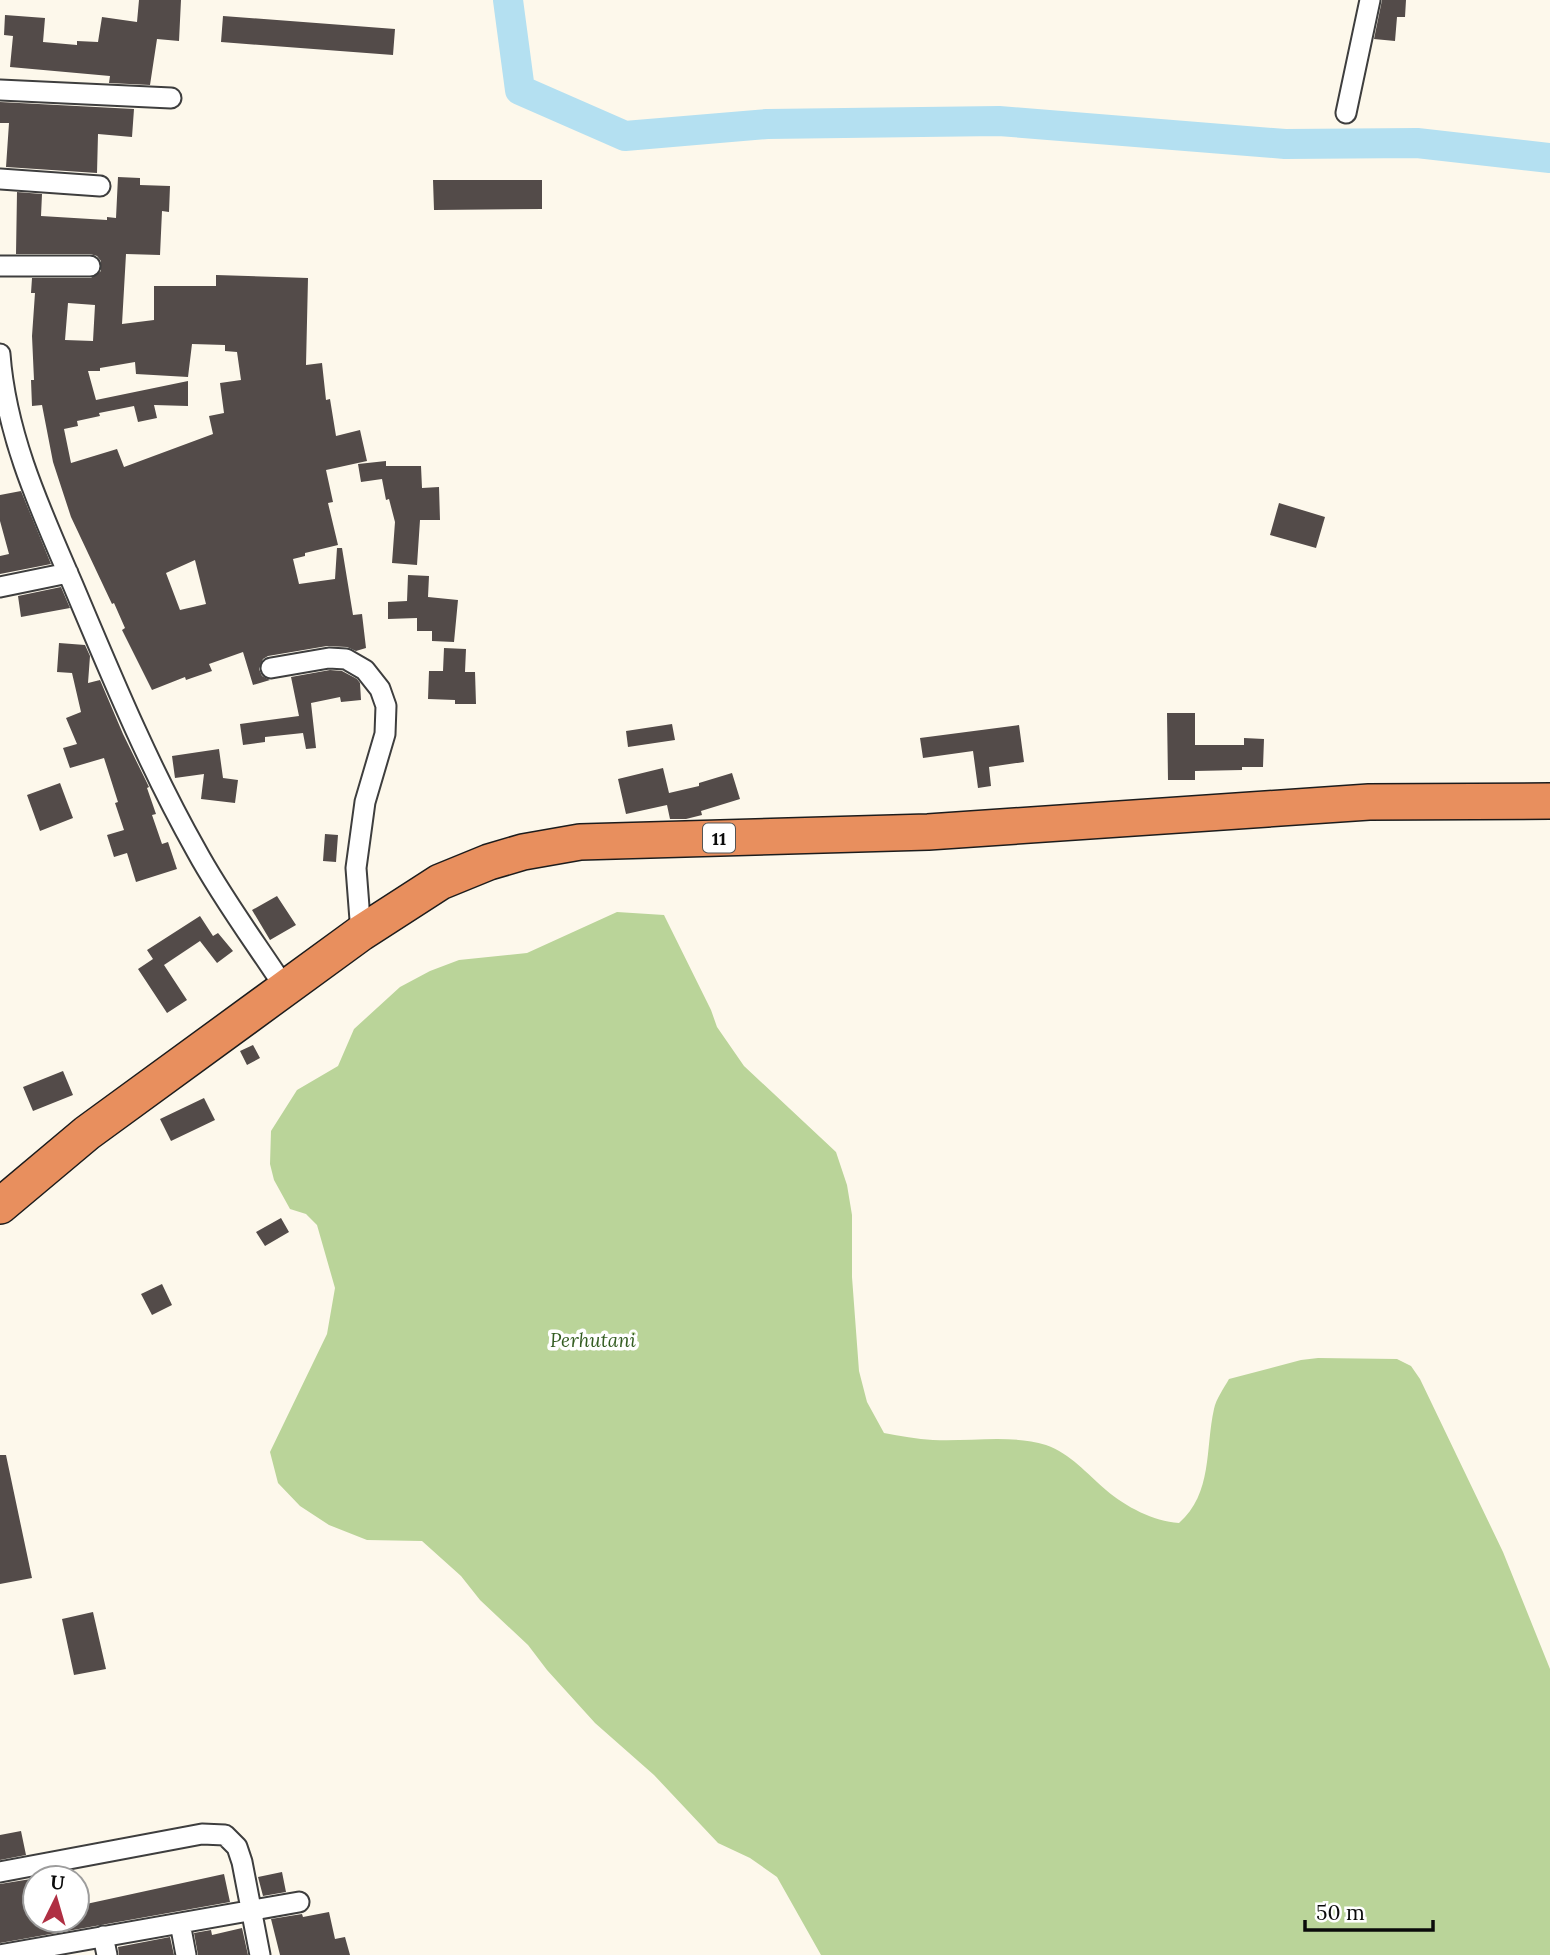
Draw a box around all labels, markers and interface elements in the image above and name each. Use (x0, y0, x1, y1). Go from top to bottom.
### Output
road number: 11 (703, 824, 735, 852)
park label: Perhutani (550, 1328, 636, 1352)
north arrow (21, 1864, 91, 1934)
text: U (49, 1869, 66, 1895)
scale bar (1305, 1888, 1433, 1932)
text: 50 m (1316, 1899, 1365, 1926)

